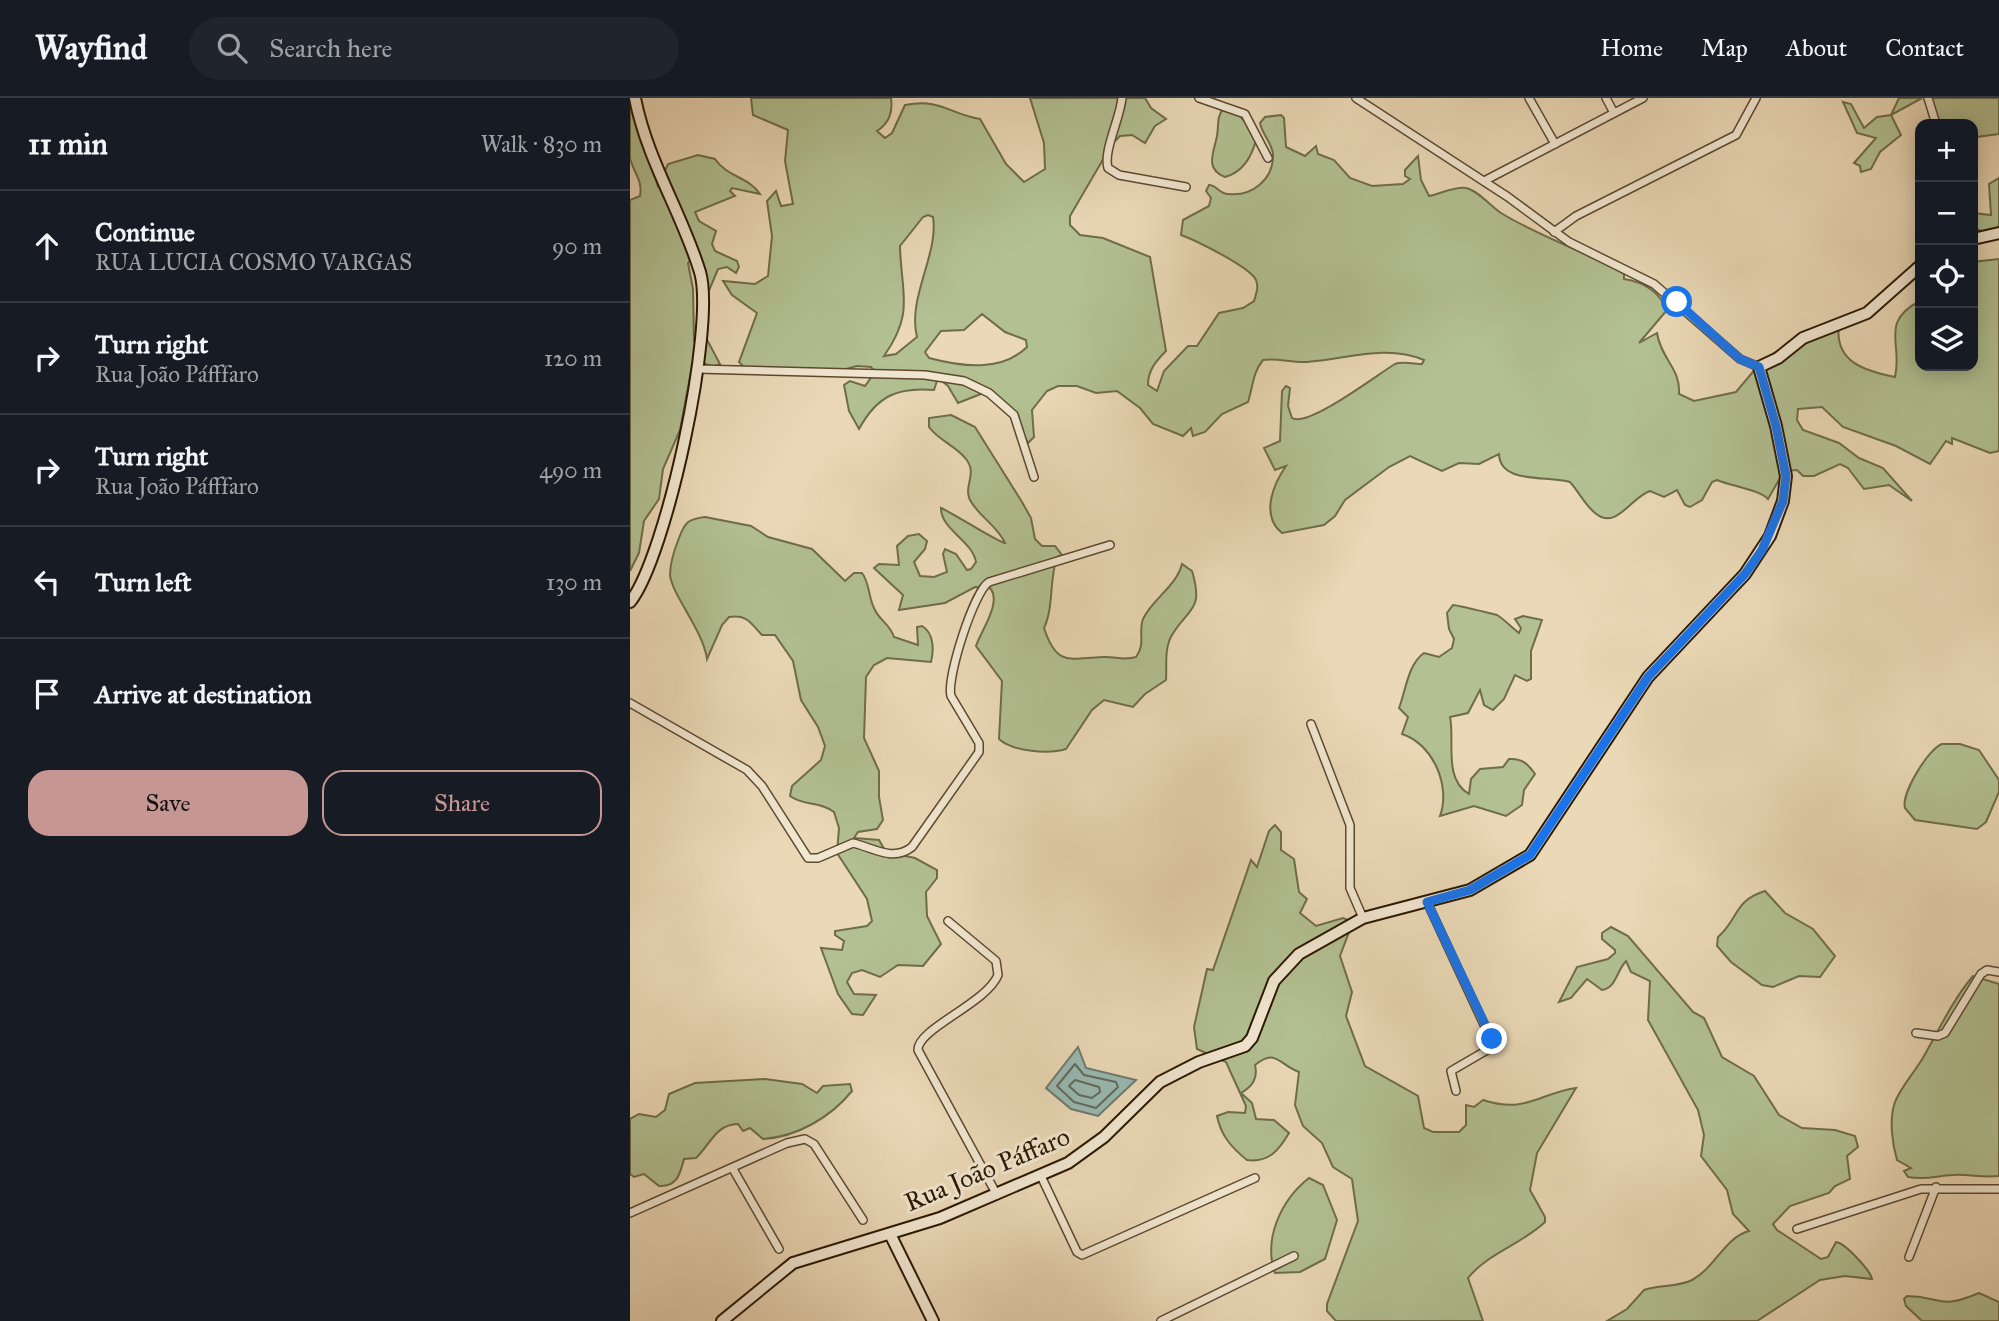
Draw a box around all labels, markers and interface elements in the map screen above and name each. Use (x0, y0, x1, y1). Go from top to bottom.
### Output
search box (189, 17, 679, 80)
text: Wayfind (35, 28, 147, 68)
icon: search (213, 29, 251, 67)
text: Search here (269, 32, 392, 64)
text: Home (1600, 33, 1663, 63)
text: Map (1701, 33, 1748, 63)
text: About (1786, 33, 1847, 63)
text: Contact (1885, 33, 1964, 63)
map controls (1915, 119, 1978, 371)
button: + (1915, 119, 1978, 182)
text: 11 min (28, 126, 108, 162)
text: Walk · 830 m (481, 130, 602, 158)
button: − (1915, 182, 1978, 245)
text: Continue (95, 216, 195, 248)
icon: ahead (28, 227, 66, 265)
text: 90 m (552, 232, 602, 260)
button: locate (1915, 245, 1978, 308)
text: RUA LUCIA COSMO VARGAS (95, 248, 412, 276)
route start (1661, 286, 1692, 317)
button: layers (1915, 308, 1978, 371)
text: Turn right (95, 328, 208, 360)
icon: right (28, 339, 66, 377)
text: 120 m (544, 344, 602, 372)
text: Rua João Páfffaro (95, 360, 259, 388)
text: Turn right (95, 440, 208, 472)
icon: right (28, 451, 66, 489)
text: 490 m (539, 456, 602, 484)
text: Rua João Páfffaro (95, 472, 259, 500)
icon: left (28, 563, 66, 601)
text: Turn left (95, 566, 191, 598)
text: 130 m (546, 568, 602, 596)
icon: arrive (28, 675, 66, 713)
text: Arrive at destination (95, 678, 312, 710)
button: Save (28, 770, 308, 836)
button: Share (322, 770, 602, 836)
route end (1476, 1023, 1507, 1054)
street label: Rua João Páffaro (900, 1120, 1074, 1218)

